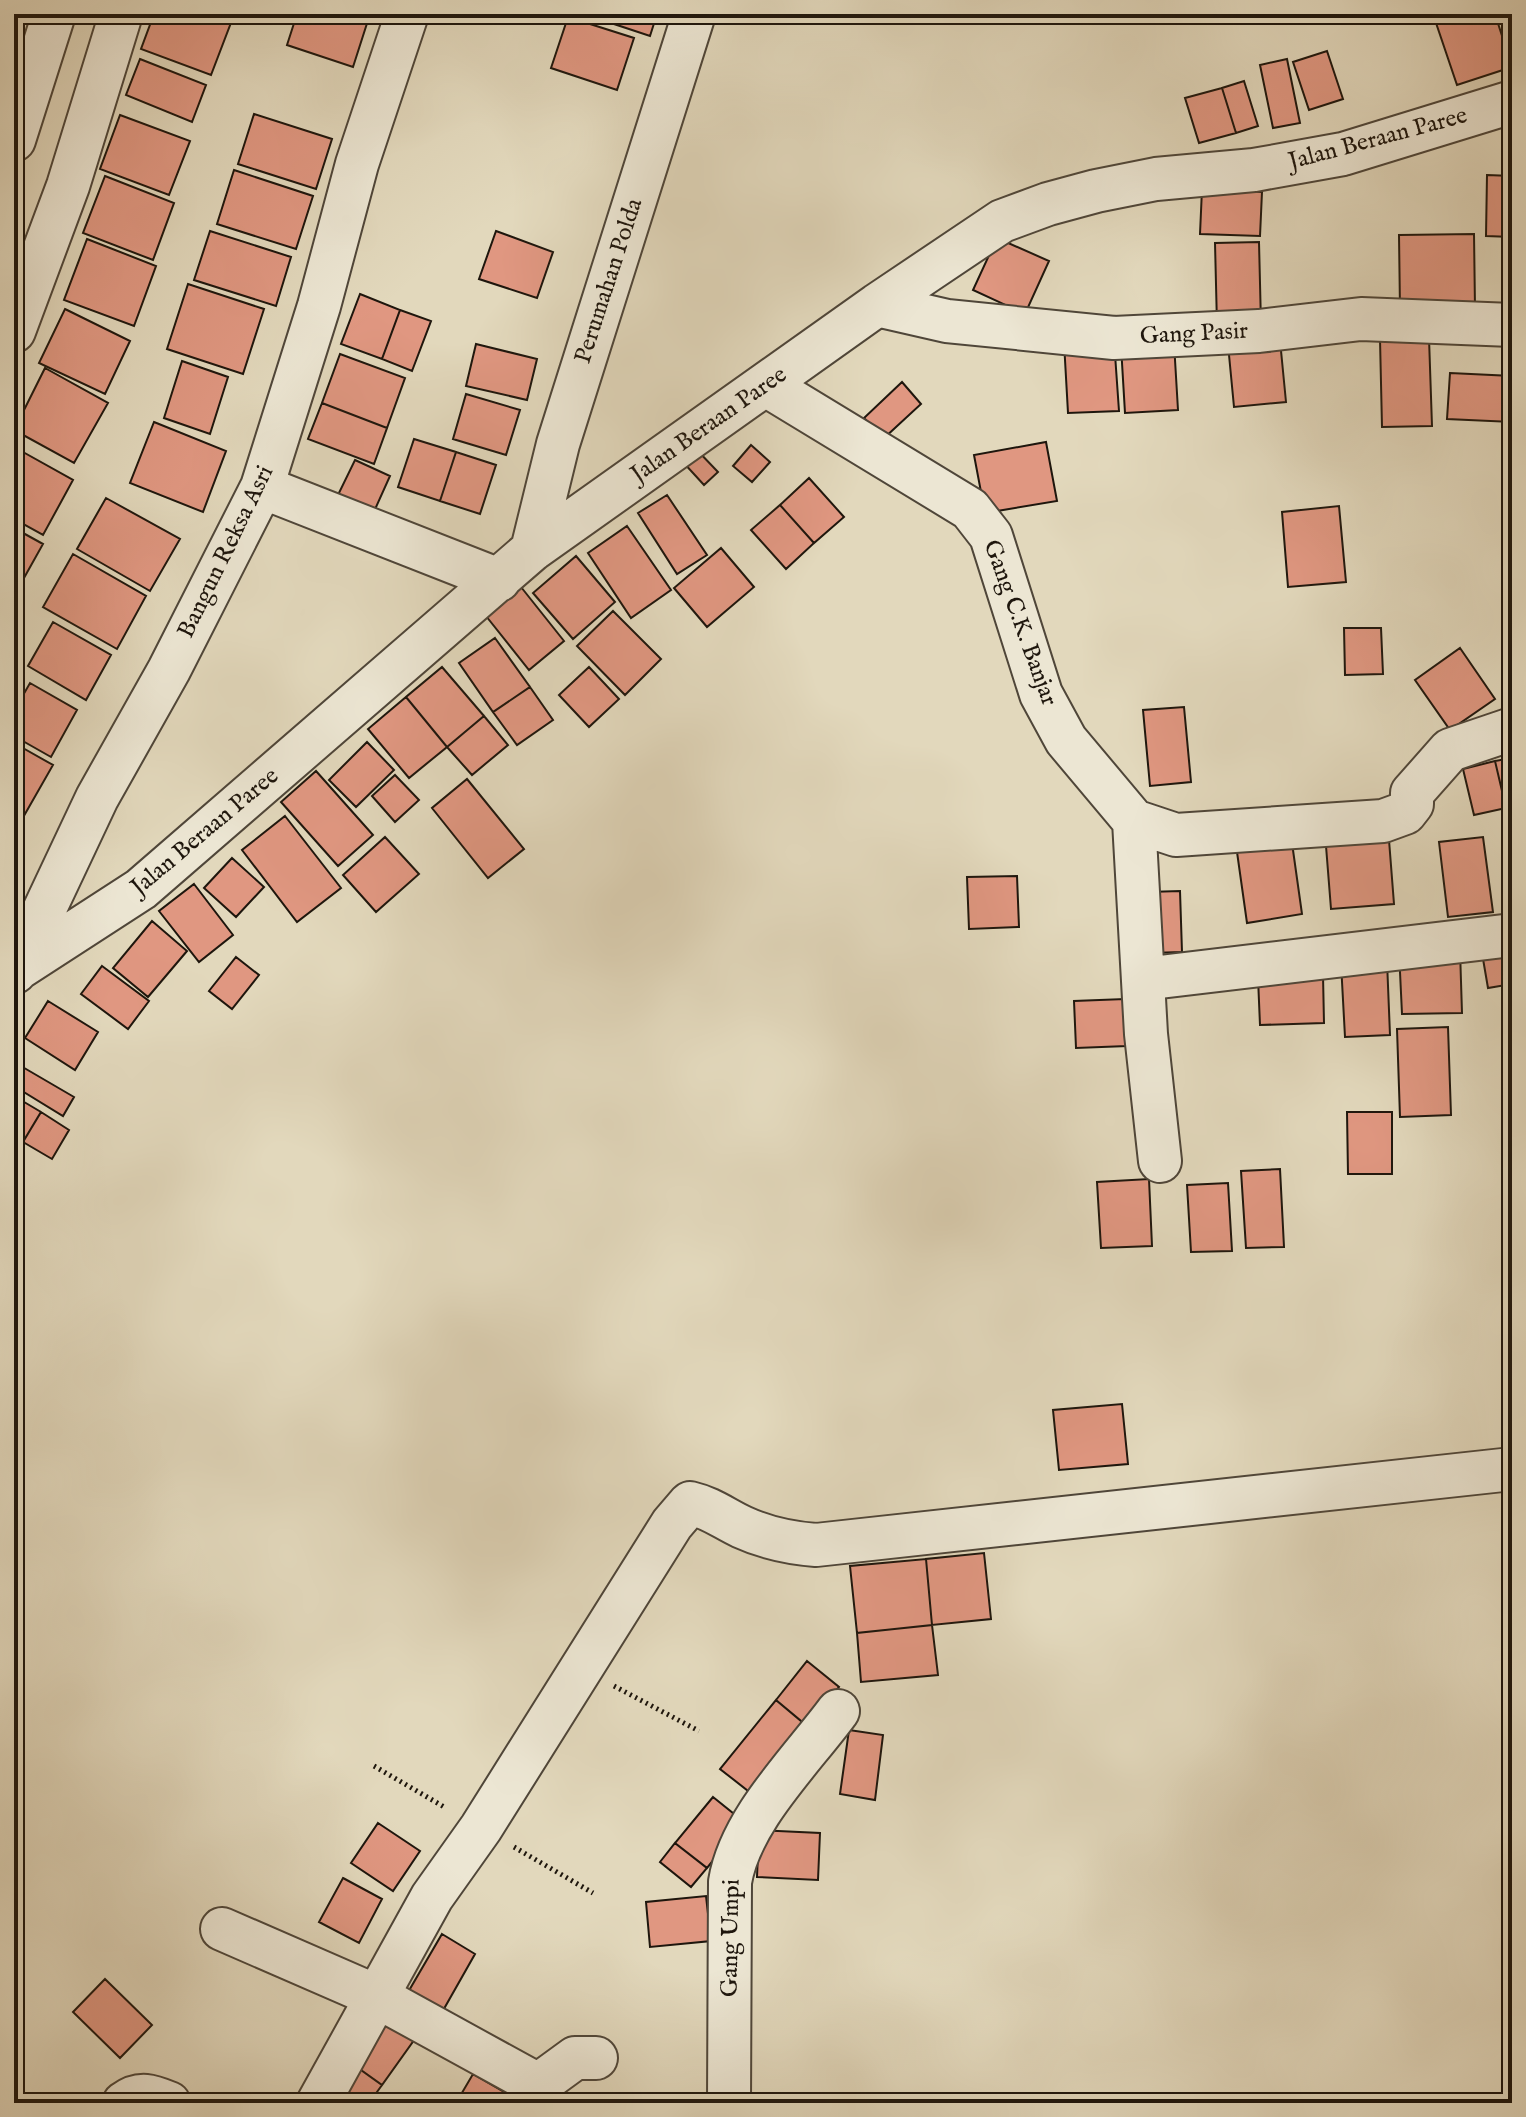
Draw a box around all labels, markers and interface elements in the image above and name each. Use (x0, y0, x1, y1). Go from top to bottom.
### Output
street label: Jalan Beraan Paree (1282, 100, 1471, 179)
street label: Perumahan Polda (568, 194, 650, 367)
street label: Gang Pasir (1139, 316, 1249, 352)
street label: Jalan Beraan Paree (622, 360, 793, 492)
street label: Bangun Reksa Asri (171, 461, 281, 643)
street label: Gang C.K. Banjar (976, 536, 1064, 710)
street label: Jalan Beraan Paree (122, 761, 285, 905)
street label: Gang Umpi (714, 1879, 748, 1997)

